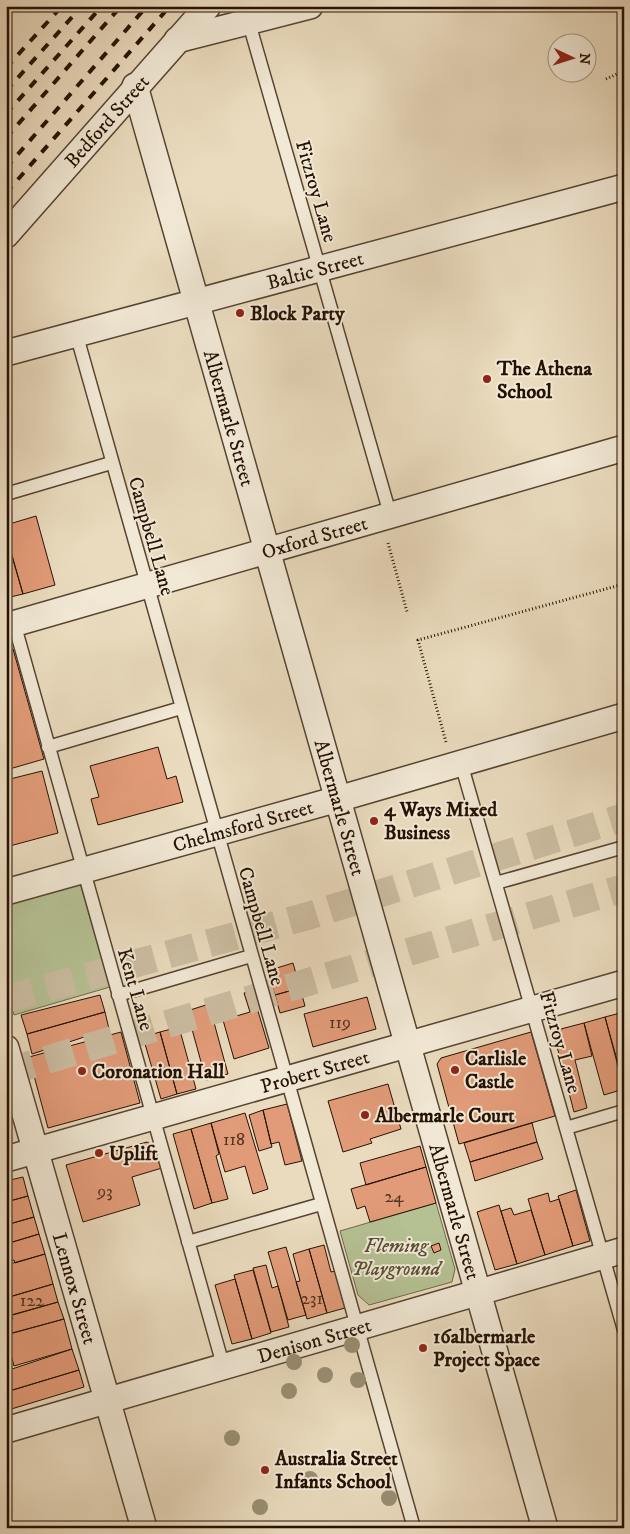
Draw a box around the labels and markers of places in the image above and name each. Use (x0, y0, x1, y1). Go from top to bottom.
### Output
place label: Block Party (250, 302, 345, 327)
marker: Block Party (234, 307, 246, 319)
place label: The Athena School (496, 357, 592, 405)
marker: The Athena School (481, 373, 493, 385)
place label: 4 Ways Mixed Business (384, 798, 498, 846)
marker: 4 Ways Mixed Business (368, 815, 380, 827)
place label: Carlisle Castle (465, 1047, 527, 1095)
place label: Coronation Hall (92, 1060, 225, 1085)
marker: Carlisle Castle (449, 1064, 461, 1076)
marker: Coronation Hall (76, 1065, 88, 1077)
place label: Albermarle Court (374, 1104, 515, 1129)
marker: Albermarle Court (359, 1109, 371, 1121)
place label: Uplift (109, 1142, 159, 1167)
marker: Uplift (93, 1147, 105, 1159)
place label: 16albermarle Project Space (433, 1325, 541, 1373)
marker: 16albermarle Project Space (417, 1342, 429, 1354)
place label: Australia Street Infants School (274, 1447, 398, 1495)
marker: Australia Street Infants School (259, 1464, 271, 1476)

